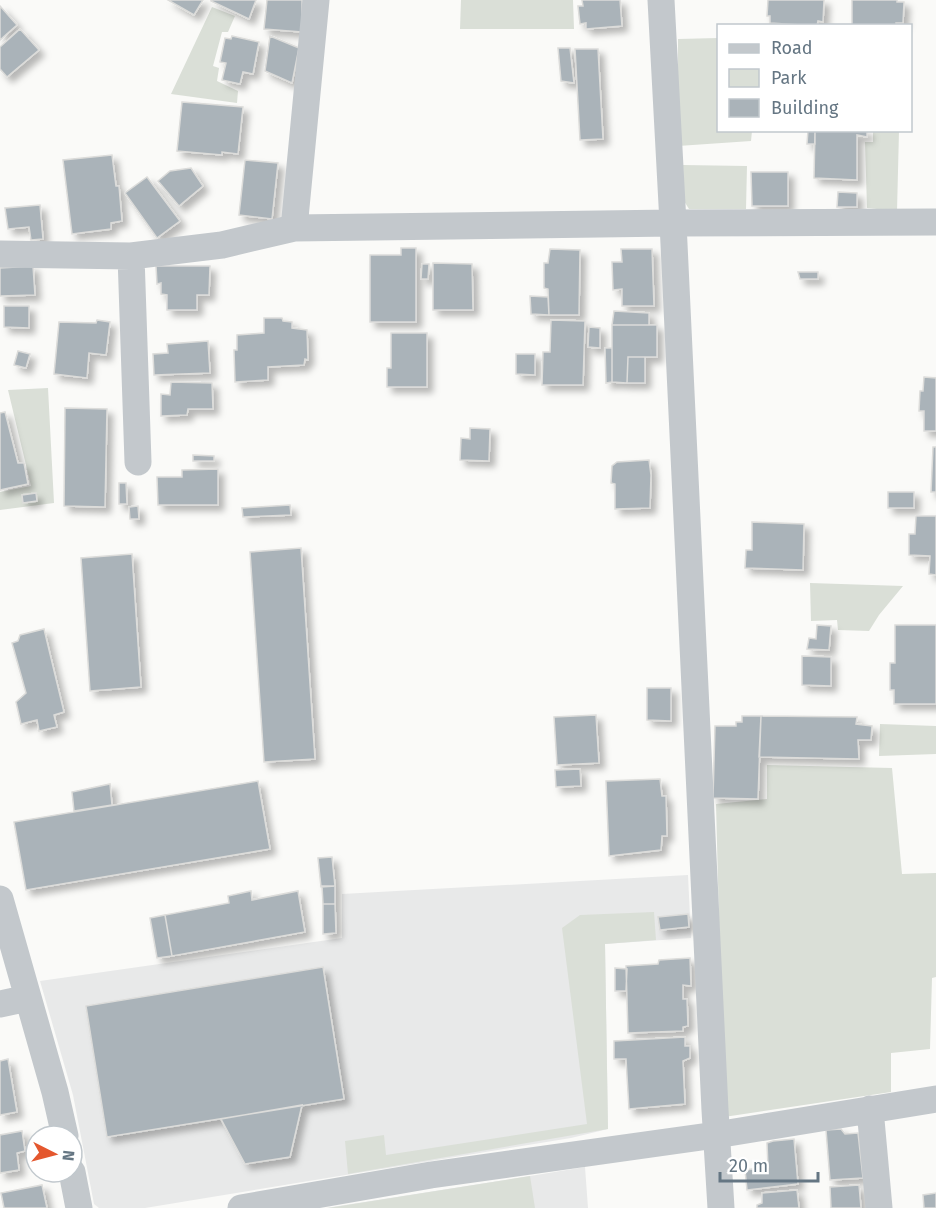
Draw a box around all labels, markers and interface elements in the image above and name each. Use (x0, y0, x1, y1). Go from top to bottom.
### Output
legend (717, 24, 912, 132)
text: Road (771, 37, 813, 59)
text: Park (771, 67, 807, 89)
text: Building (771, 97, 839, 119)
north arrow (24, 1124, 84, 1184)
scale bar (720, 1145, 818, 1183)
text: N (58, 1149, 78, 1162)
text: 20 m (729, 1155, 768, 1177)

